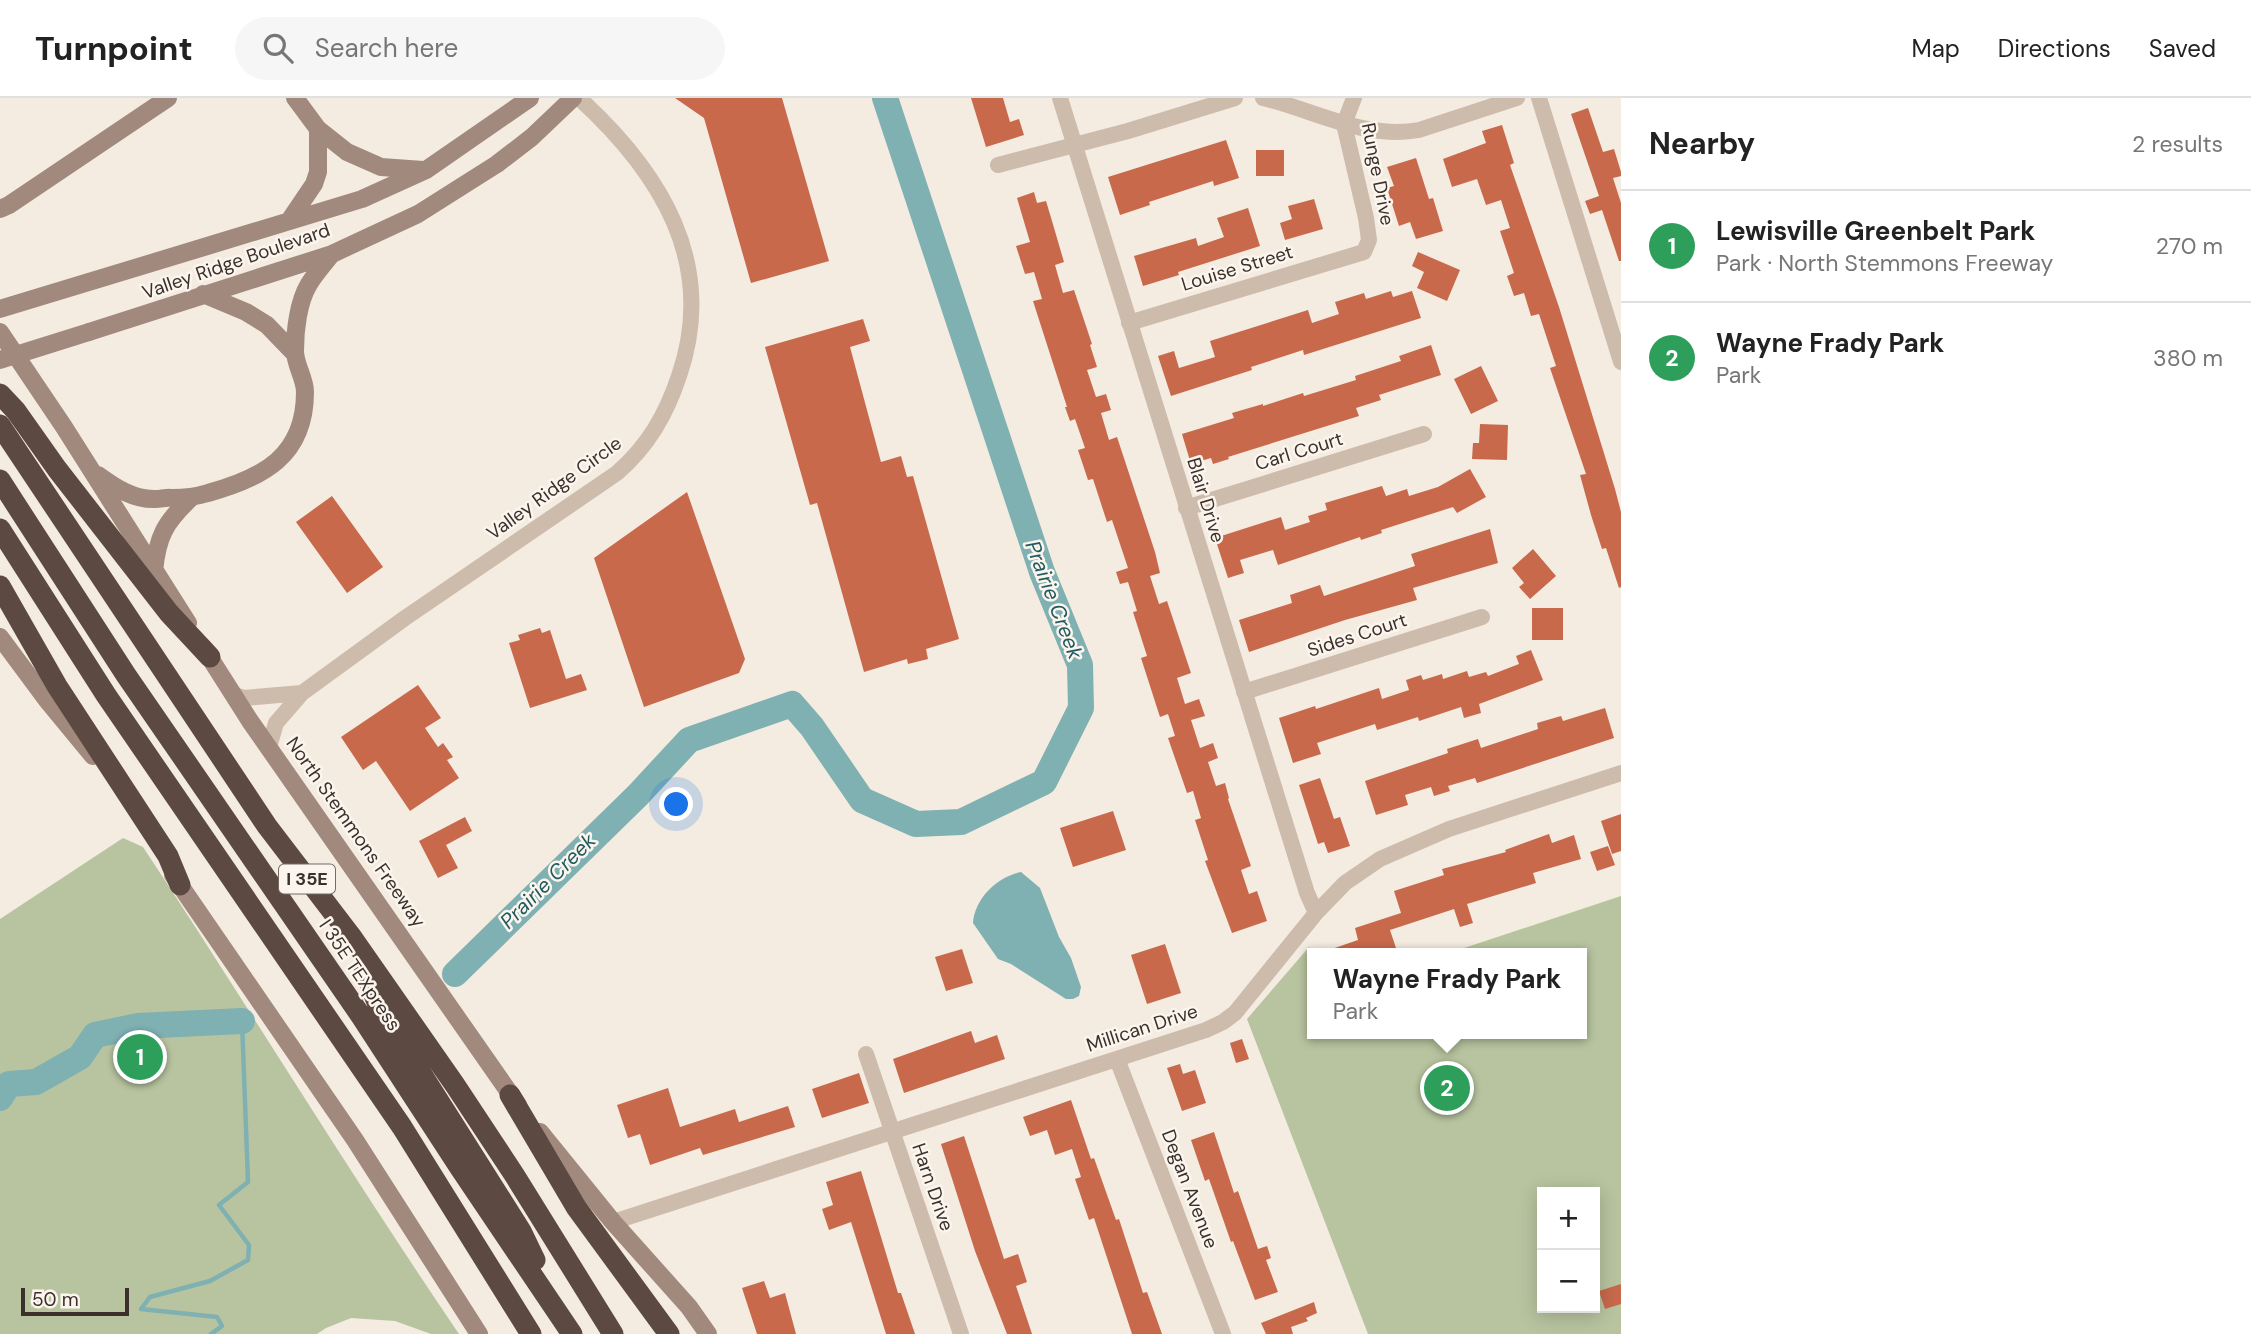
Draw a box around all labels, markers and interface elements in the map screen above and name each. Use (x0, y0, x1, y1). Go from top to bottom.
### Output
search box (235, 17, 725, 80)
text: Turnpoint (35, 27, 193, 70)
icon: search (259, 29, 297, 67)
text: Search here (315, 31, 458, 65)
text: Map (1912, 33, 1960, 64)
text: Directions (1998, 33, 2111, 64)
text: Saved (2149, 33, 2216, 64)
street label: Runge Drive (1356, 121, 1400, 227)
text: Nearby (1649, 124, 1755, 163)
text: 2 results (2132, 129, 2223, 159)
text: Lewisville Greenbelt Park (1716, 214, 2035, 248)
street label: Valley Ridge Boulevard (139, 217, 333, 305)
text: 1 (1668, 231, 1676, 261)
text: 270 m (2156, 231, 2223, 261)
street label: Louise Street (1178, 239, 1296, 297)
text: Park · North Stemmons Freeway (1716, 248, 2053, 278)
text: Wayne Frady Park (1716, 326, 1944, 360)
text: 2 (1665, 343, 1679, 373)
text: 380 m (2153, 343, 2223, 373)
text: Park (1716, 360, 1761, 390)
street label: Carl Court (1252, 426, 1346, 476)
street label: Valley Ridge Circle (481, 431, 627, 545)
street label: Blair Drive (1181, 454, 1231, 546)
water label: Prairie Creek (1019, 537, 1090, 663)
street label: Sides Court (1304, 607, 1410, 663)
street label: North Stemmons Freeway (281, 732, 432, 933)
your location (659, 787, 693, 821)
water label: Prairie Creek (494, 827, 602, 935)
road number: I 35E (279, 864, 335, 894)
street label: I 35E TEXpress (313, 914, 407, 1036)
popup (1307, 948, 1587, 1039)
text: Wayne Frady Park (1333, 962, 1561, 996)
text: Park (1333, 996, 1378, 1026)
street label: Millican Drive (1083, 998, 1201, 1058)
pin: 1 (117, 1031, 163, 1083)
pin: 2 (1424, 1062, 1470, 1114)
street label: Degan Avenue (1156, 1126, 1224, 1252)
street label: Harn Drive (906, 1140, 960, 1234)
map controls (1537, 1187, 1600, 1313)
button: + (1537, 1187, 1600, 1250)
button: − (1537, 1250, 1600, 1313)
scale bar (21, 1285, 130, 1317)
text: 50 m (32, 1287, 79, 1312)

